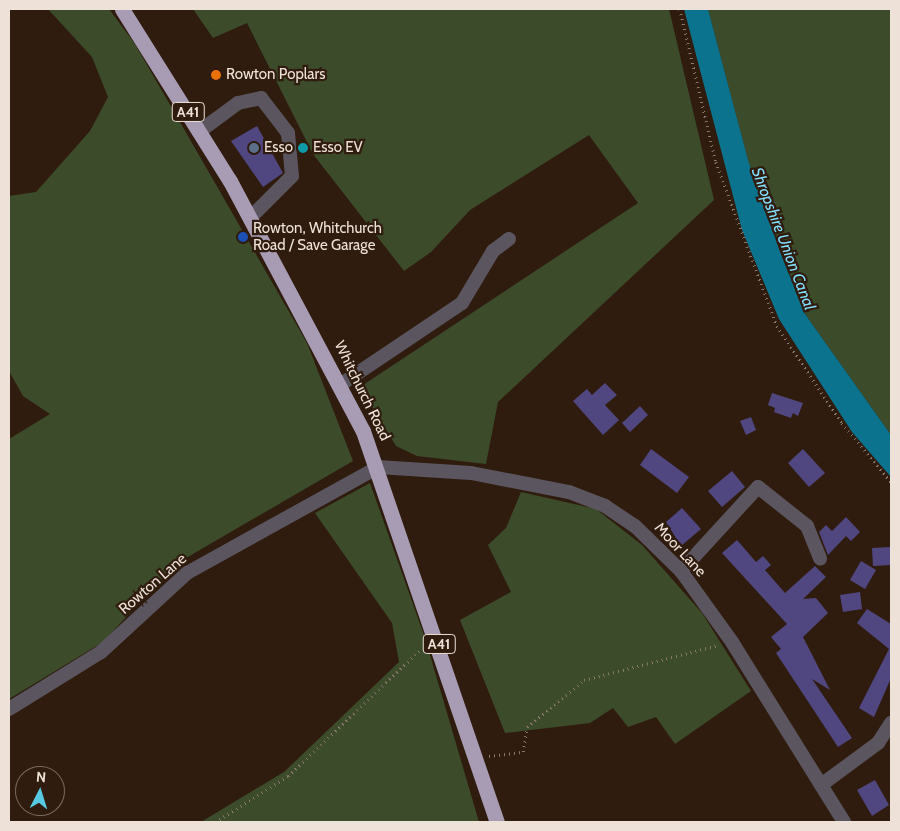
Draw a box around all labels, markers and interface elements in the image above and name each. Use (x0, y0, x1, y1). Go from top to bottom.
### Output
place label: Rowton Poplars (226, 66, 325, 84)
marker: Rowton Poplars (210, 69, 222, 81)
road number: A41 (172, 100, 204, 124)
place label: Esso (264, 139, 293, 157)
place label: Esso EV (313, 139, 363, 157)
marker: Esso (248, 142, 260, 154)
marker: Esso EV (297, 142, 309, 154)
water label: Shropshire Union Canal (747, 165, 819, 313)
place label: Rowton, Whitchurch Road / Save Garage (253, 219, 382, 254)
marker: Rowton, Whitchurch Road / Save Garage (237, 231, 249, 243)
street label: Whitchurch Road (330, 338, 394, 444)
street label: Moor Lane (650, 519, 710, 581)
street label: Rowton Lane (116, 550, 190, 618)
road number: A41 (423, 633, 455, 656)
north arrow (15, 766, 65, 816)
text: N (36, 768, 47, 786)

